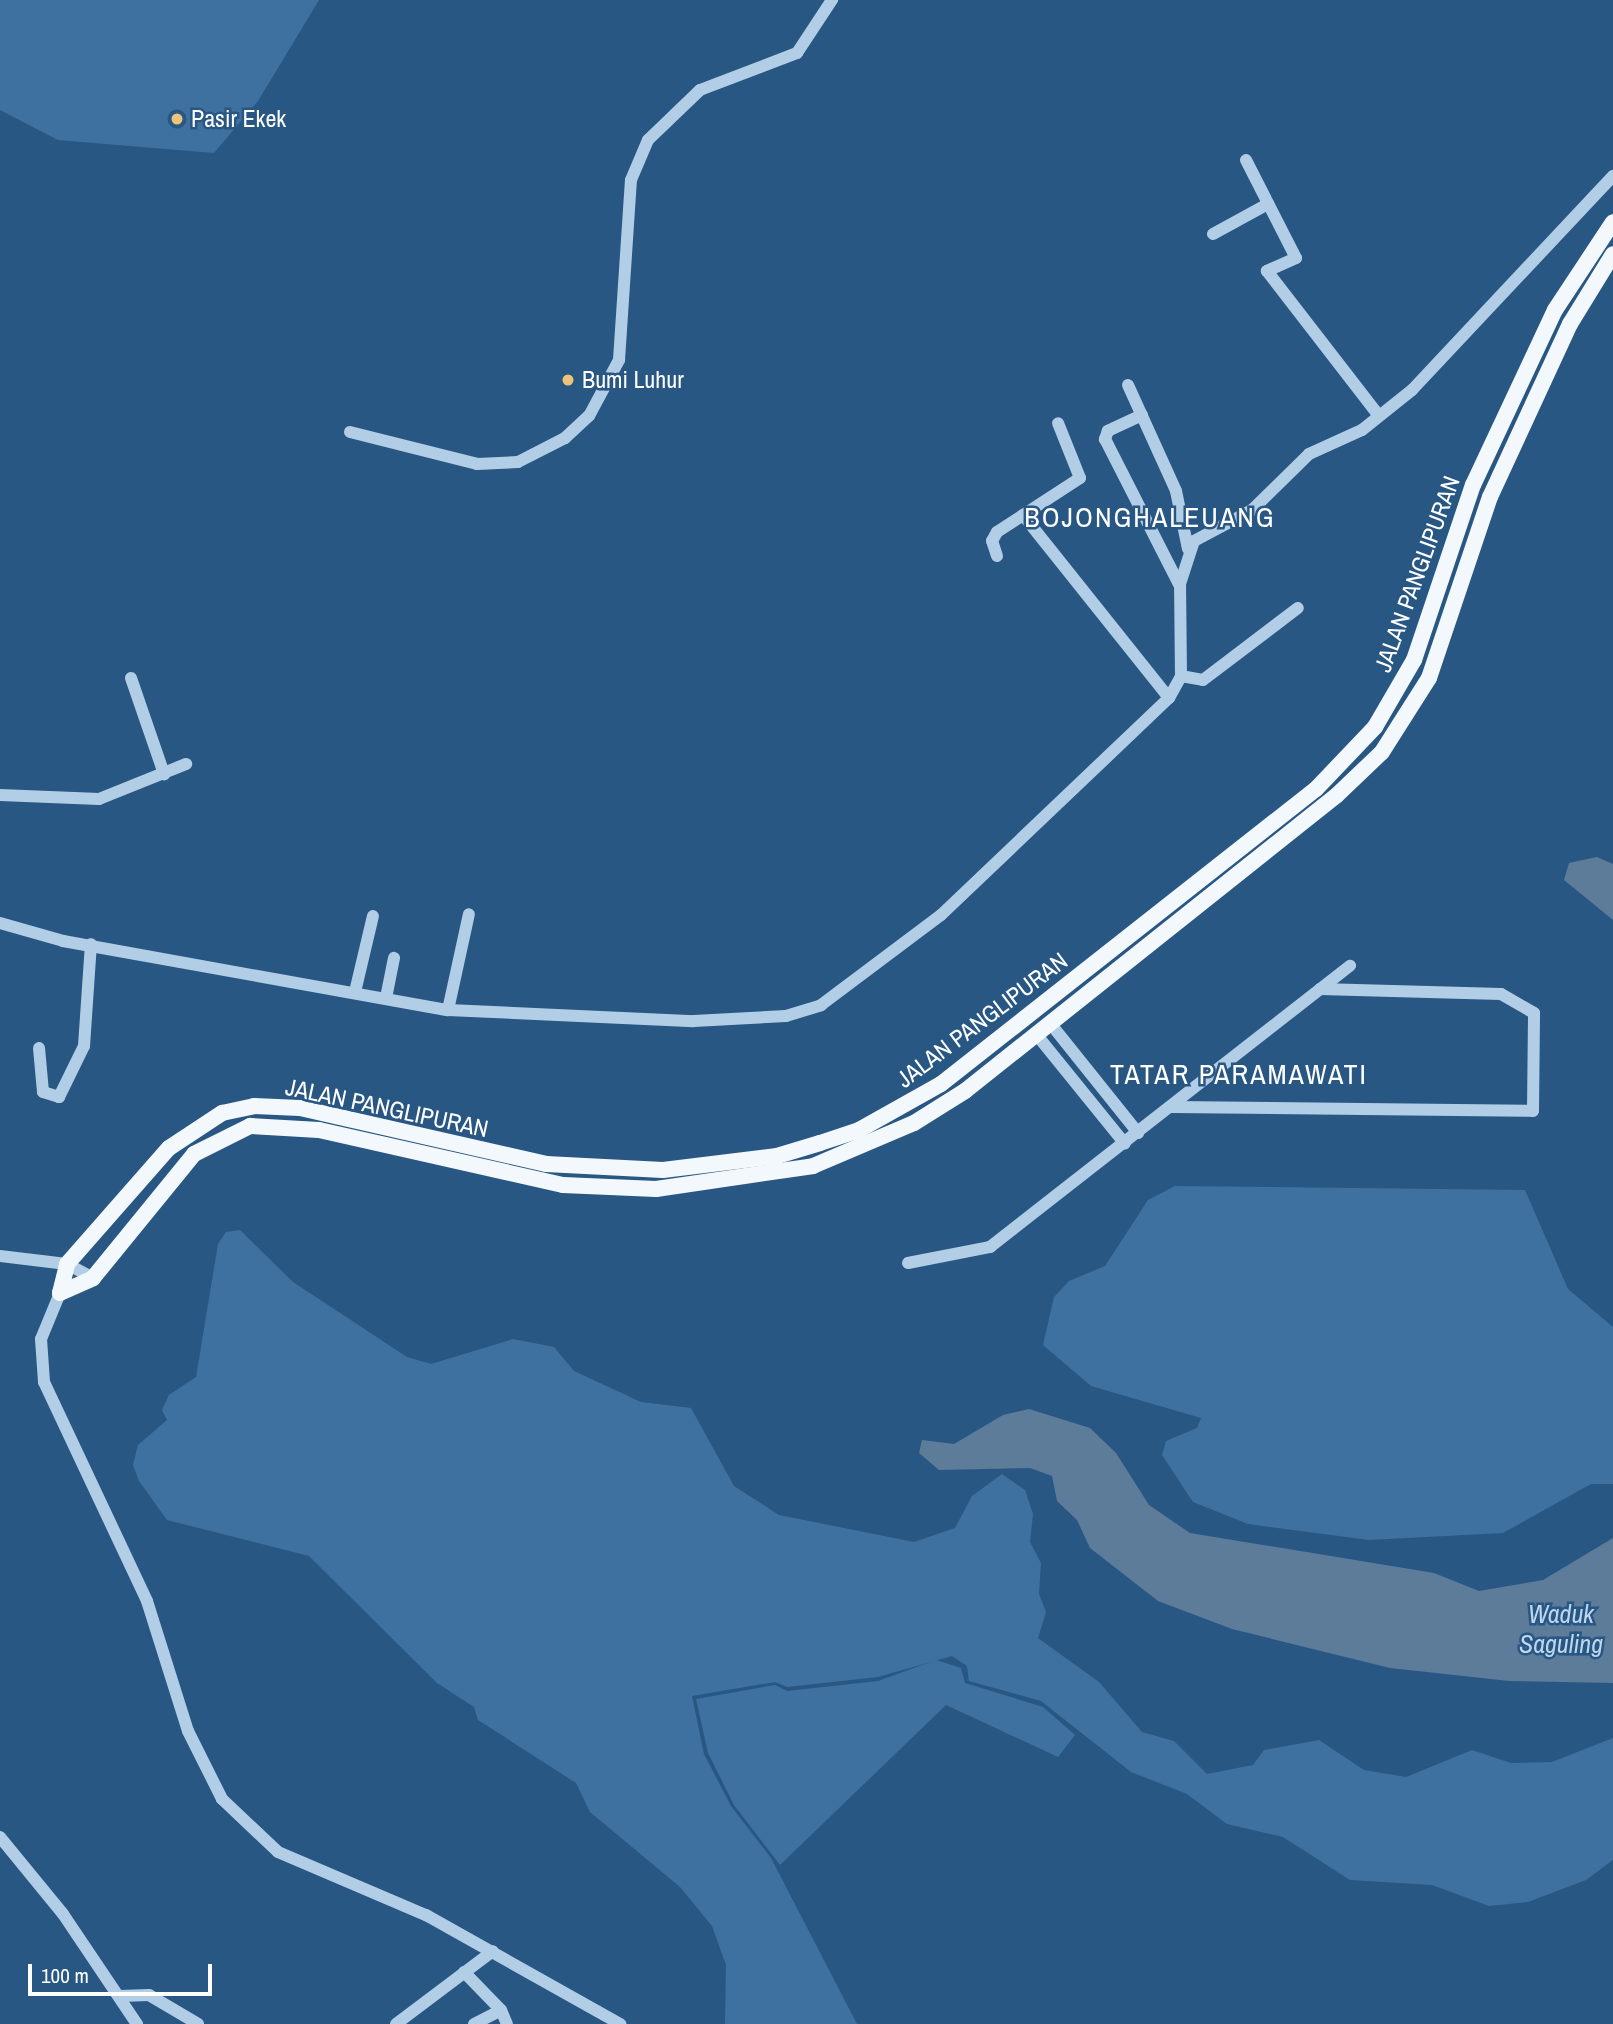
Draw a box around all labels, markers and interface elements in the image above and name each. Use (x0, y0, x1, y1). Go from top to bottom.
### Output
place label: Pasir Ekek (191, 105, 286, 133)
marker: Pasir Ekek (169, 111, 185, 127)
place label: Bumi Luhur (582, 366, 684, 394)
marker: Bumi Luhur (560, 372, 576, 388)
street label: JALAN PANGLIPURAN (1368, 472, 1466, 676)
district label: BOJONGHALEUANG (1026, 500, 1274, 534)
street label: JALAN PANGLIPURAN (891, 946, 1073, 1094)
district label: TATAR PARAMAWATI (1112, 1057, 1366, 1091)
street label: JALAN PANGLIPURAN (283, 1072, 491, 1144)
water label: Waduk Saguling (1519, 1598, 1603, 1660)
scale bar (32, 1951, 215, 1995)
text: 100 m (41, 1961, 89, 1990)

